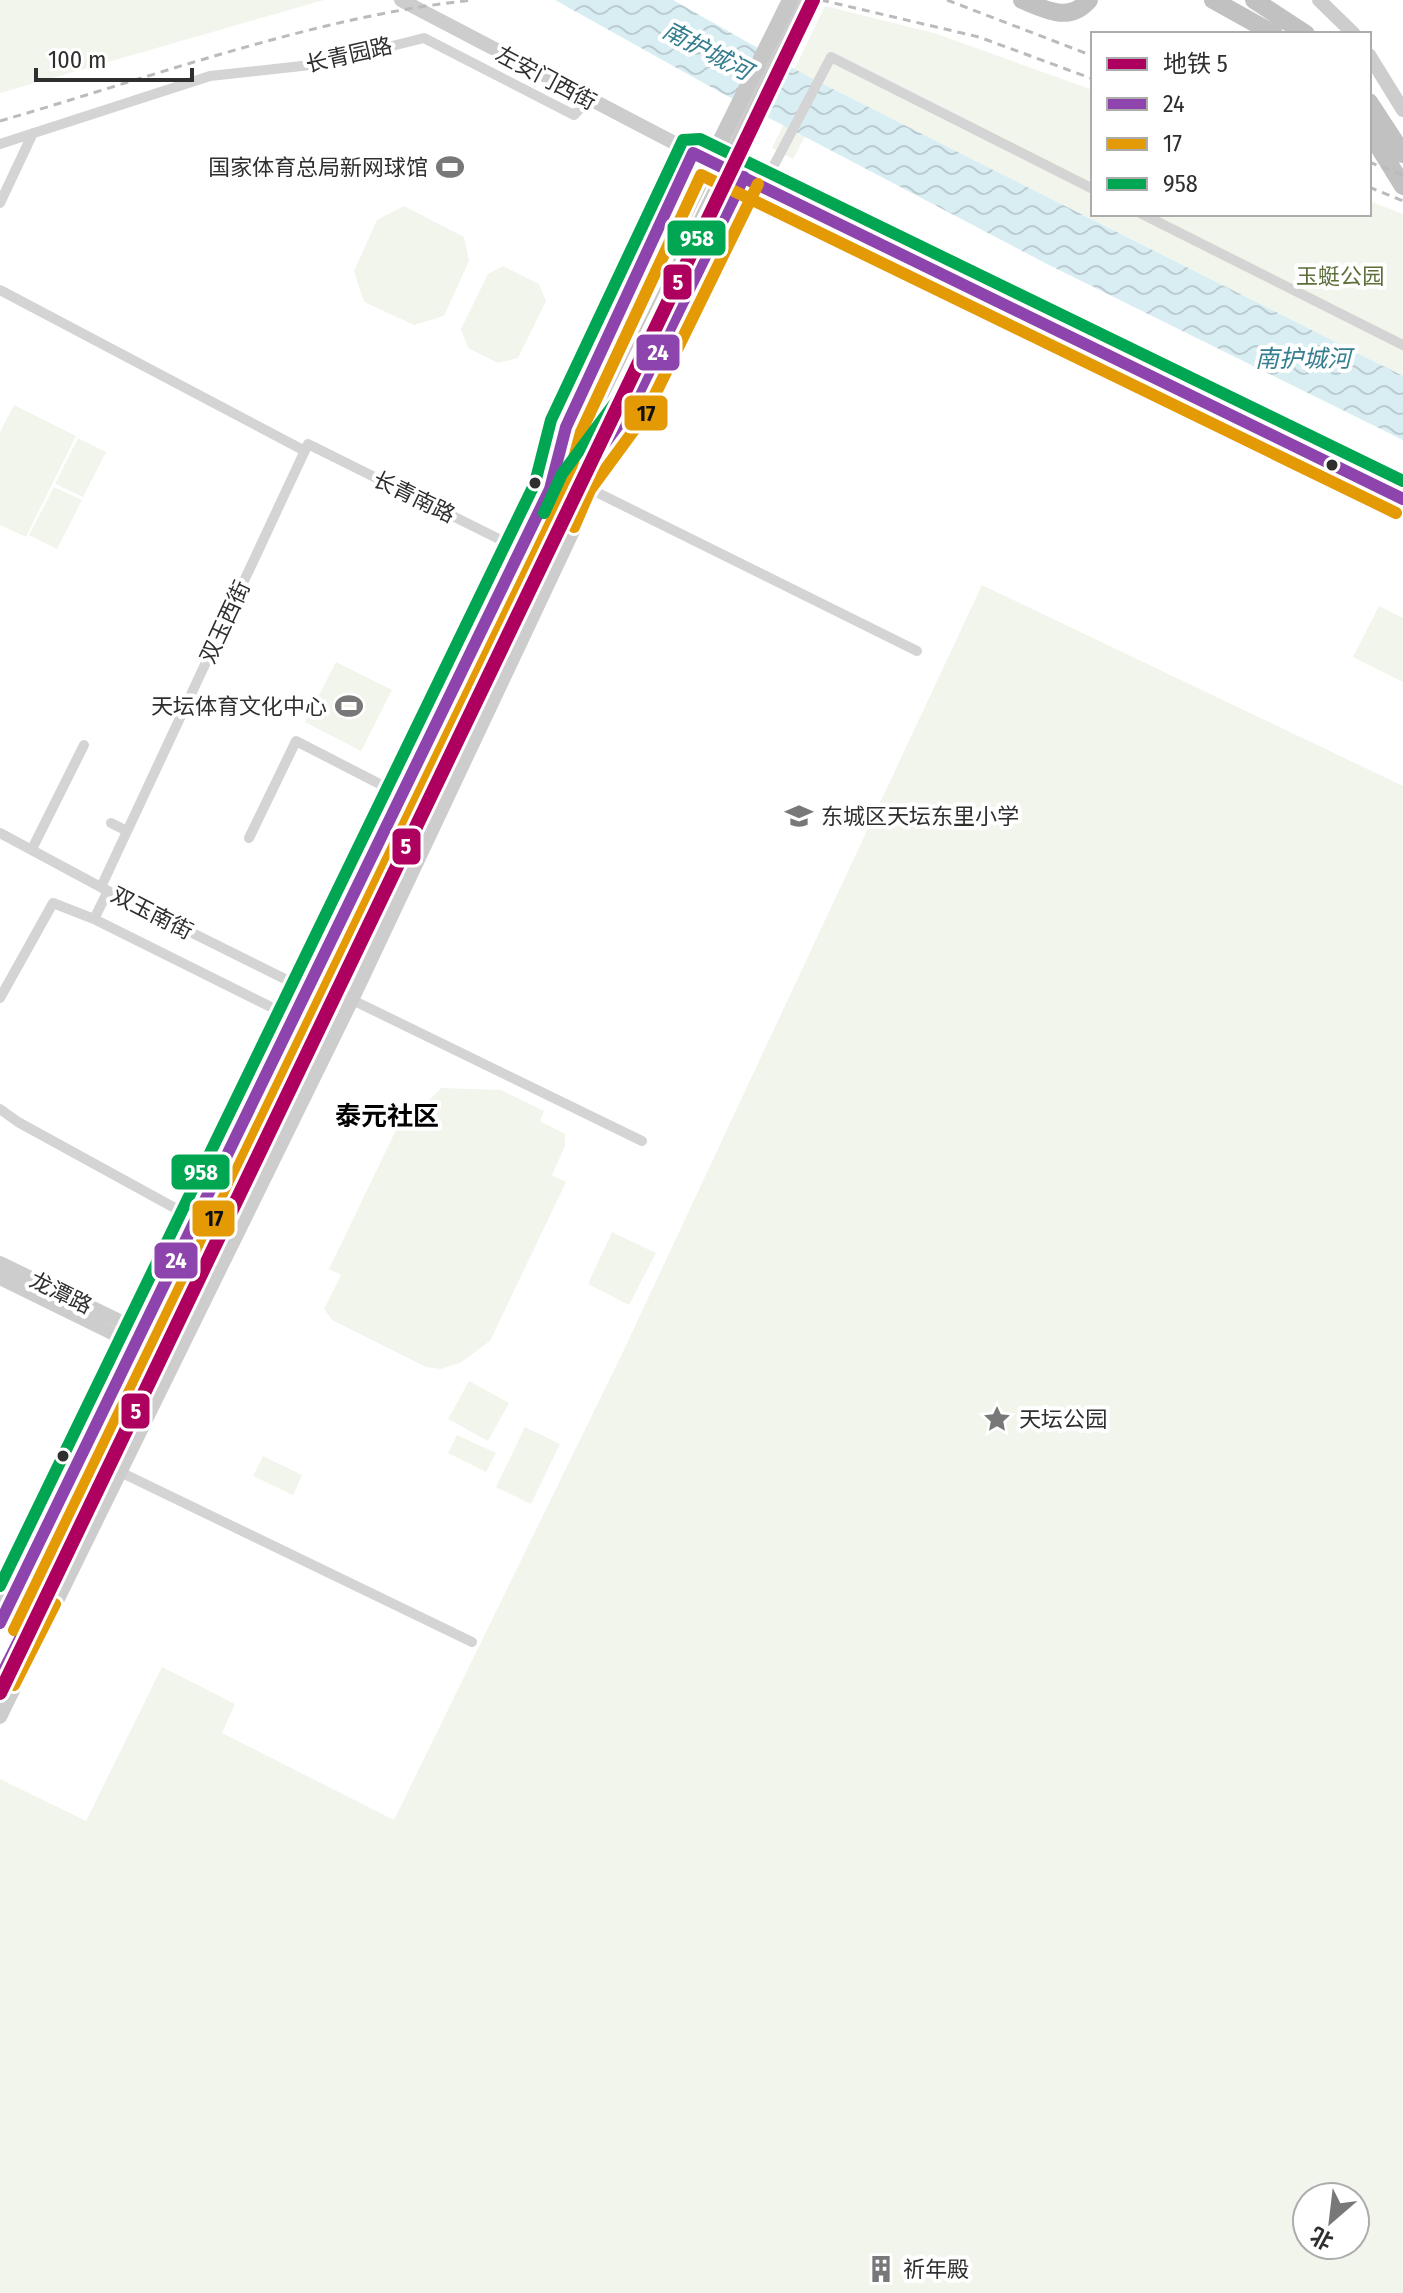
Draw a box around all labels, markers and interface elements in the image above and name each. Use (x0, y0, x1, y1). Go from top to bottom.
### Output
water label: 南护城河 (658, 16, 759, 88)
scale bar (36, 32, 192, 82)
street label: 长青园路 (303, 32, 395, 78)
legend (1091, 32, 1371, 216)
street label: 左安门西街 (491, 40, 601, 116)
text: 100 m (48, 46, 106, 74)
text: 地铁 5 (1163, 50, 1228, 78)
text: 24 (1163, 90, 1185, 118)
text: 17 (1163, 130, 1182, 158)
sports icon: 国家体育总局新网球馆 (435, 152, 465, 182)
place label: 国家体育总局新网球馆 (208, 154, 428, 181)
text: 958 (1163, 170, 1198, 198)
line badge: 958 (666, 219, 727, 257)
text: 958 (680, 225, 714, 252)
line badge: 5 (662, 263, 693, 301)
park label: 玉蜓公园 (1296, 263, 1384, 290)
text: 5 (673, 269, 684, 296)
line badge: 24 (635, 333, 681, 372)
text: 24 (646, 339, 669, 366)
water label: 南护城河 (1255, 345, 1355, 373)
line badge: 17 (623, 394, 669, 432)
text: 17 (637, 400, 656, 427)
unlabelled marker (1324, 457, 1340, 473)
street label: 长青南路 (369, 466, 459, 528)
unlabelled marker (527, 475, 543, 491)
street label: 双玉西街 (194, 576, 256, 668)
sports icon: 天坛体育文化中心 (334, 691, 364, 721)
place label: 天坛体育文化中心 (151, 693, 327, 720)
school or university icon: 东城区天坛东里小学 (784, 801, 814, 831)
place label: 东城区天坛东里小学 (821, 803, 1019, 830)
line badge: 5 (391, 827, 422, 866)
text: 5 (401, 833, 412, 860)
street label: 双玉南街 (107, 881, 197, 945)
district label: 泰元社区 (335, 1101, 439, 1132)
line badge: 958 (170, 1153, 231, 1191)
text: 958 (184, 1159, 218, 1186)
line badge: 17 (191, 1199, 236, 1238)
text: 17 (205, 1205, 224, 1232)
line badge: 24 (153, 1241, 199, 1280)
text: 24 (164, 1247, 187, 1274)
street label: 龙潭路 (25, 1266, 97, 1320)
line badge: 5 (120, 1392, 151, 1430)
text: 5 (131, 1398, 142, 1425)
place icon: 天坛公园 (982, 1404, 1012, 1434)
place label: 天坛公园 (1019, 1406, 1107, 1433)
unlabelled marker (55, 1448, 71, 1464)
north arrow (1291, 2181, 1371, 2261)
text: 北 (1306, 2221, 1338, 2255)
building icon: 祈年殿 (866, 2254, 896, 2284)
place label: 祈年殿 (903, 2256, 969, 2283)

